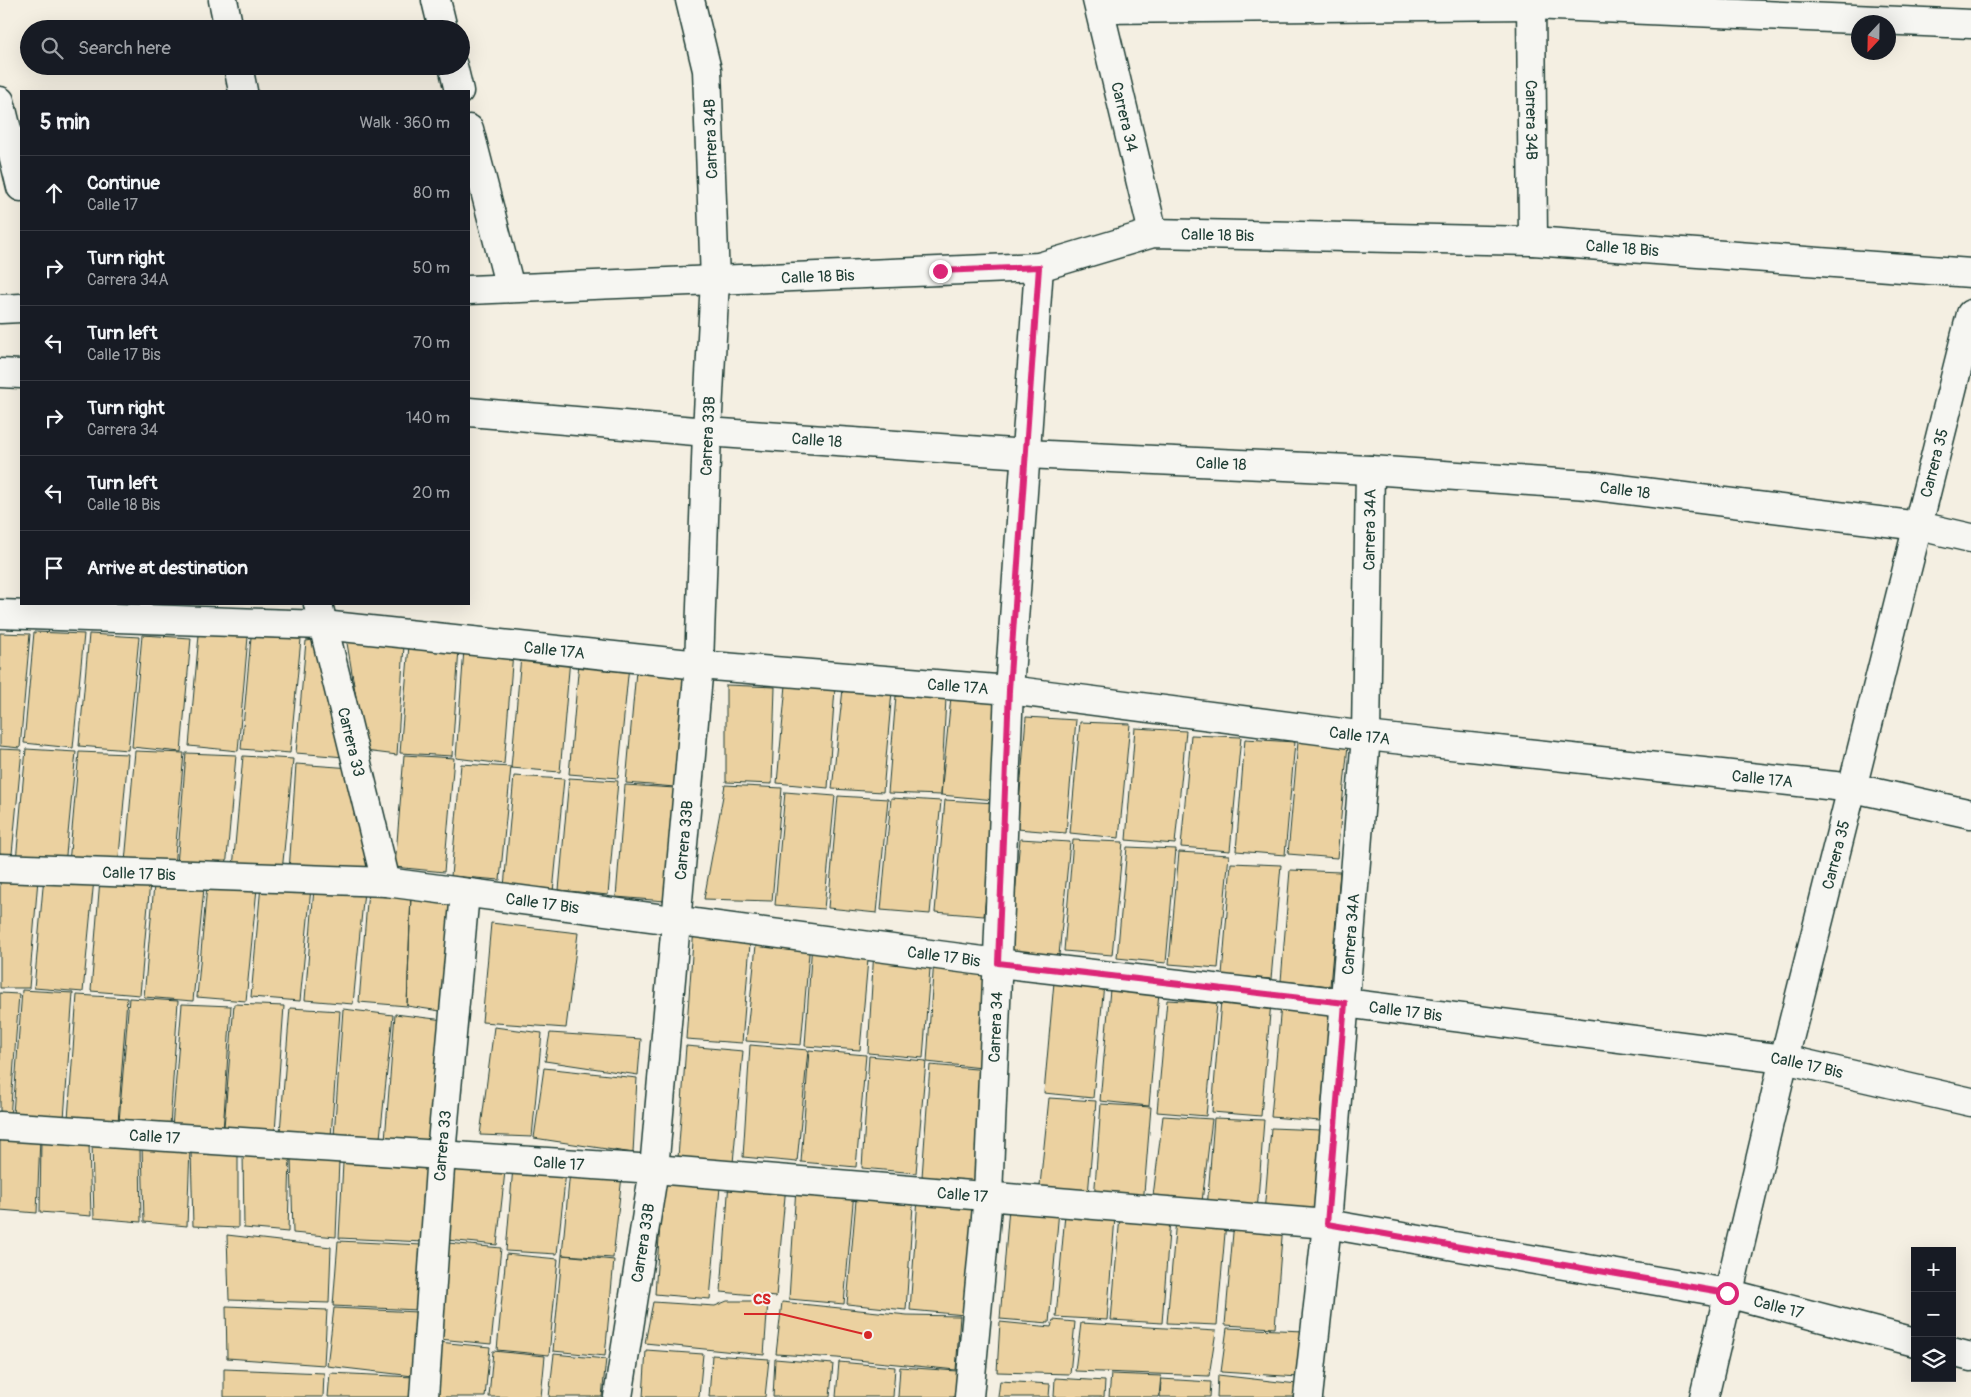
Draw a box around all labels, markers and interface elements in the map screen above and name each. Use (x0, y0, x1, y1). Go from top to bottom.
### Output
north arrow (1851, 15, 1896, 60)
search box (20, 20, 470, 75)
icon: search (38, 34, 66, 62)
text: Search here (78, 36, 171, 60)
street label: Carrera 34 (1106, 80, 1142, 154)
street label: Carrera 34B (1521, 80, 1541, 160)
street label: Carrera 34B (700, 99, 722, 179)
text: 5 min (40, 109, 90, 136)
text: Walk · 360 m (359, 113, 450, 133)
text: Continue (87, 171, 160, 195)
icon: ahead (40, 179, 68, 207)
text: 80 m (413, 183, 450, 203)
text: Calle 17 (87, 195, 138, 215)
street label: Calle 18 Bis (1181, 225, 1254, 246)
street label: Calle 18 Bis (1585, 236, 1659, 261)
text: Turn right (87, 246, 165, 270)
icon: right (40, 254, 68, 282)
text: 50 m (413, 258, 450, 278)
route end (929, 260, 952, 283)
street label: Calle 18 Bis (781, 265, 855, 288)
text: Carrera 34A (87, 270, 169, 290)
text: Turn left (87, 321, 157, 345)
icon: left (40, 329, 68, 357)
text: 70 m (413, 333, 450, 353)
text: Calle 17 Bis (87, 345, 161, 365)
text: Turn right (87, 396, 165, 420)
street label: Carrera 33B (696, 396, 720, 476)
icon: right (40, 404, 68, 432)
text: 140 m (406, 408, 450, 428)
text: Carrera 34 (87, 420, 158, 440)
street label: Carrera 35 (1916, 426, 1953, 500)
street label: Calle 18 (791, 429, 843, 452)
street label: Calle 18 (1195, 453, 1247, 475)
text: Turn left (87, 471, 157, 495)
street label: Calle 18 (1599, 478, 1651, 504)
icon: left (40, 479, 68, 507)
text: 20 m (412, 483, 450, 503)
street label: Carrera 34A (1359, 489, 1381, 571)
text: Calle 18 Bis (87, 495, 160, 515)
icon: arrive (40, 554, 68, 582)
text: Arrive at destination (87, 556, 248, 580)
street label: Calle 17A (523, 637, 586, 664)
street label: Calle 17A (926, 674, 989, 699)
street label: Carrera 33 (333, 705, 369, 779)
street label: Calle 17A (1328, 722, 1391, 750)
street label: Calle 17A (1731, 766, 1794, 792)
street label: Carrera 33B (671, 800, 698, 881)
street label: Carrera 35 (1818, 818, 1855, 892)
street label: Calle 17 Bis (102, 863, 176, 885)
street label: Calle 17 Bis (504, 889, 580, 918)
street label: Carrera 34A (1338, 893, 1364, 976)
street label: Calle 17 Bis (906, 942, 982, 972)
street label: Carrera 34 (985, 991, 1007, 1063)
street label: Calle 17 Bis (1368, 997, 1443, 1026)
street label: Calle 17 Bis (1769, 1048, 1845, 1083)
street label: Carrera 33 (430, 1109, 456, 1182)
street label: Calle 17 (128, 1126, 181, 1149)
street label: Calle 17 (533, 1152, 585, 1175)
street label: Calle 17 (936, 1183, 989, 1207)
street label: Carrera 33B (627, 1202, 659, 1284)
map controls (1911, 1247, 1956, 1382)
button: + (1911, 1247, 1956, 1292)
callout: cs (744, 1281, 781, 1314)
route start (1716, 1282, 1739, 1305)
text: cs (752, 1287, 772, 1310)
street label: Calle 17 (1751, 1291, 1806, 1324)
button: − (1911, 1292, 1956, 1337)
button: layers (1911, 1337, 1956, 1382)

